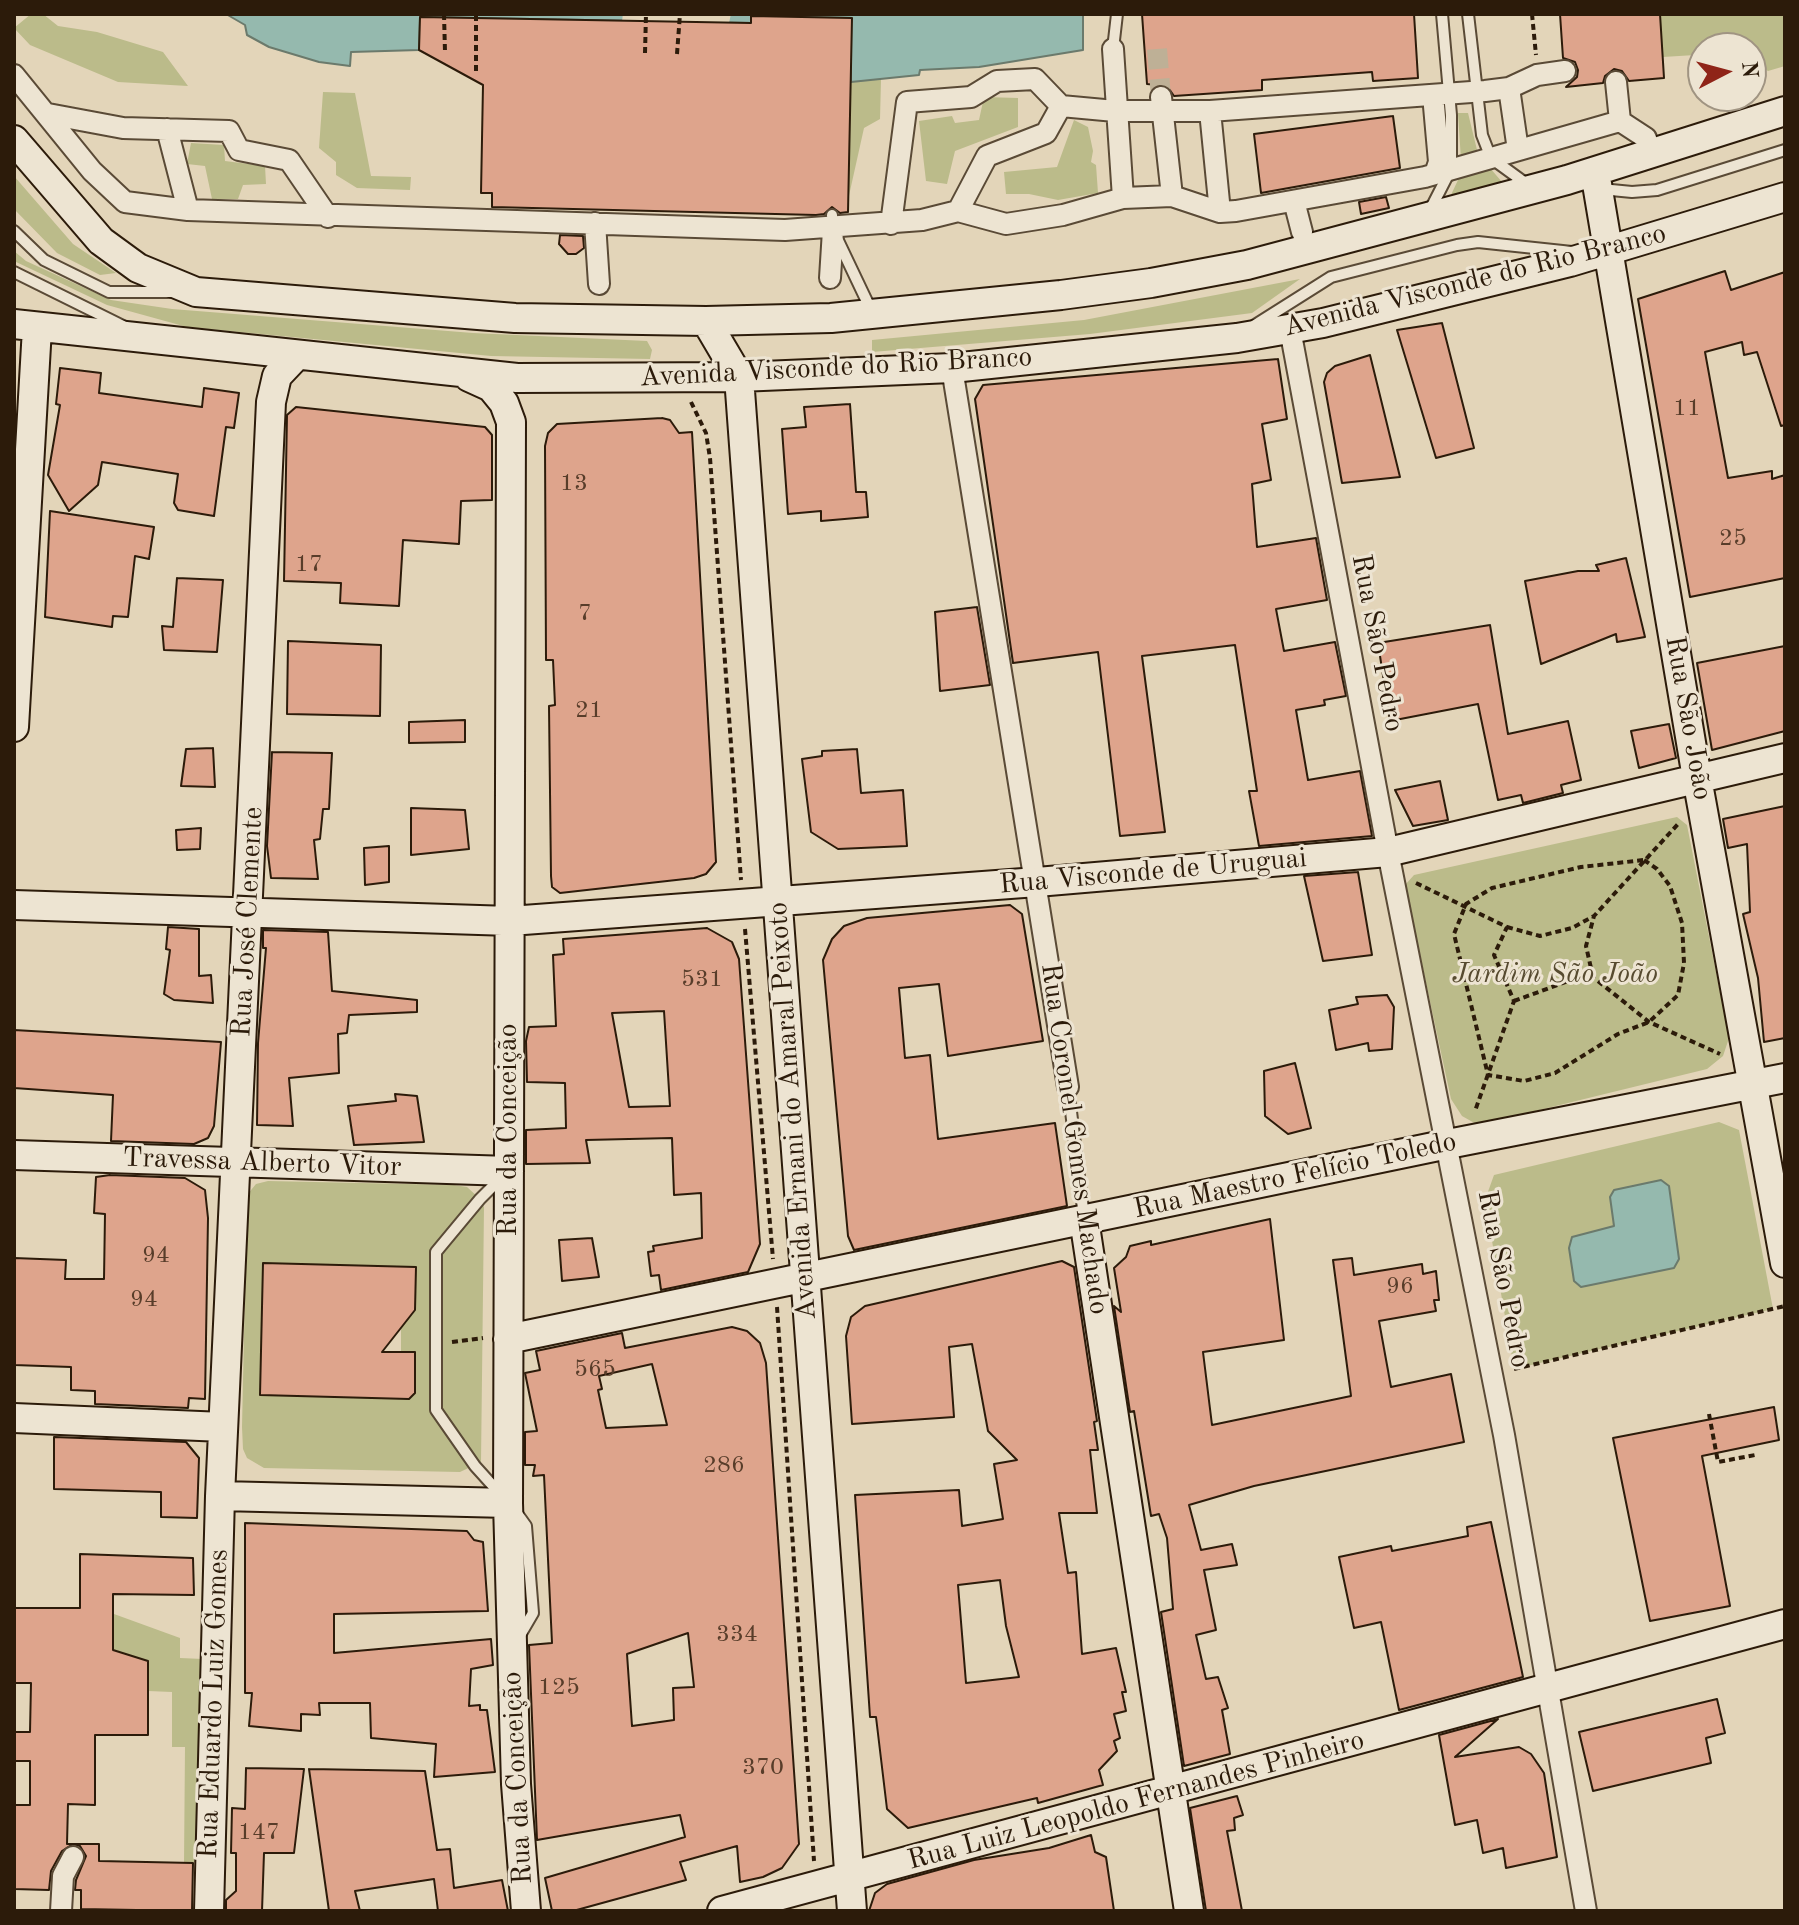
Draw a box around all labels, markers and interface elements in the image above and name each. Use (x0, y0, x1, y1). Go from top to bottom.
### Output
north arrow (1687, 32, 1767, 112)
text: N (1737, 60, 1761, 79)
street label: Avenida Visconde do Rio Branco (1280, 217, 1670, 345)
street label: Avenida Visconde do Rio Branco (639, 341, 1033, 395)
house number: 11 (1673, 395, 1701, 423)
house number: 13 (560, 470, 588, 498)
house number: 25 (1719, 525, 1747, 553)
house number: 17 (295, 551, 323, 579)
street label: Rua São Pedro (1343, 551, 1411, 735)
house number: 7 (578, 600, 592, 628)
street label: Rua São João (1657, 633, 1719, 803)
house number: 21 (575, 697, 603, 725)
street label: Rua José Clemente (225, 806, 271, 1038)
street label: Rua Visconde de Uruguai (998, 842, 1308, 902)
street label: Avenida Ernani do Amaral Peixoto (762, 901, 824, 1321)
park label: Jardim São João (1452, 958, 1658, 992)
street label: Rua Coronel Gomes Machado (1033, 961, 1115, 1317)
house number: 531 (681, 966, 723, 994)
street label: Rua da Conceição (492, 1023, 526, 1237)
street label: Rua Maestro Felício Toledo (1130, 1125, 1460, 1227)
street label: Travessa Alberto Vitor (122, 1141, 402, 1185)
street label: Rua São Pedro (1469, 1187, 1537, 1371)
house number: 94 (142, 1242, 170, 1270)
house number: 96 (1386, 1273, 1414, 1301)
house number: 94 (130, 1286, 158, 1314)
house number: 565 (574, 1356, 616, 1384)
house number: 286 (703, 1452, 745, 1480)
street label: Rua Eduardo Luiz Gomes (192, 1549, 236, 1859)
house number: 334 (716, 1621, 758, 1649)
street label: Rua da Conceição (496, 1671, 540, 1885)
house number: 125 (538, 1674, 580, 1702)
street label: Rua Luiz Leopoldo Fernandes Pinheiro (904, 1724, 1368, 1878)
house number: 370 (742, 1754, 784, 1782)
house number: 147 (238, 1819, 280, 1847)

